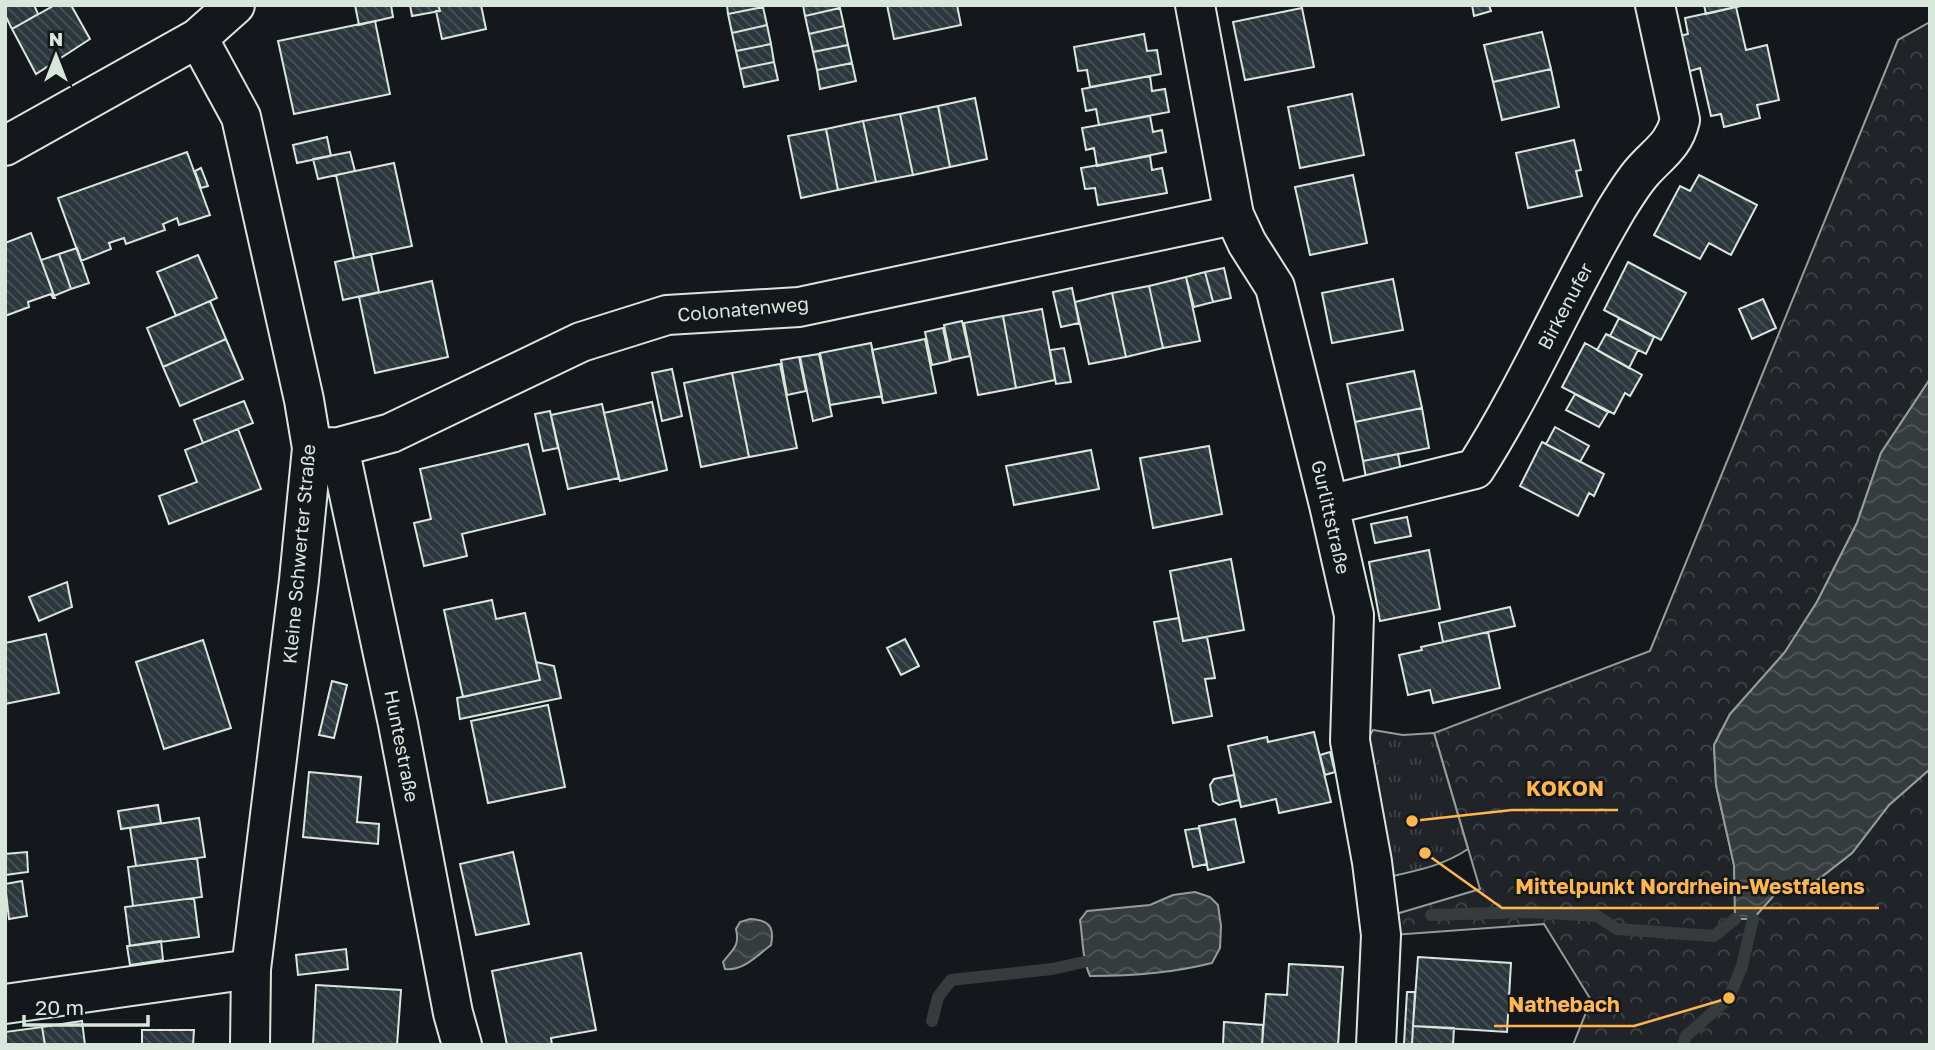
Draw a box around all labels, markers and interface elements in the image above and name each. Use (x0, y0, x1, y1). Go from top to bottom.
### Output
north arrow (21, 21, 91, 91)
text: N (49, 27, 63, 50)
street label: Birkenufer (1532, 258, 1597, 353)
street label: Colonatenweg (676, 291, 810, 326)
street label: Kleine Schwerter Straße (277, 443, 320, 665)
street label: Gurlittstraße (1307, 458, 1356, 576)
street label: Huntestraße (380, 688, 425, 804)
callout: KOKON (1512, 768, 1618, 810)
text: KOKON (1526, 775, 1604, 801)
callout: Mittelpunkt Nordrhein-Westfalens (1502, 866, 1879, 908)
text: Mittelpunkt Nordrhein-Westfalens (1515, 873, 1865, 899)
scale bar (24, 984, 149, 1028)
callout: Nathebach (1494, 984, 1634, 1026)
text: Nathebach (1508, 991, 1620, 1017)
text: 20 m (35, 994, 84, 1020)

